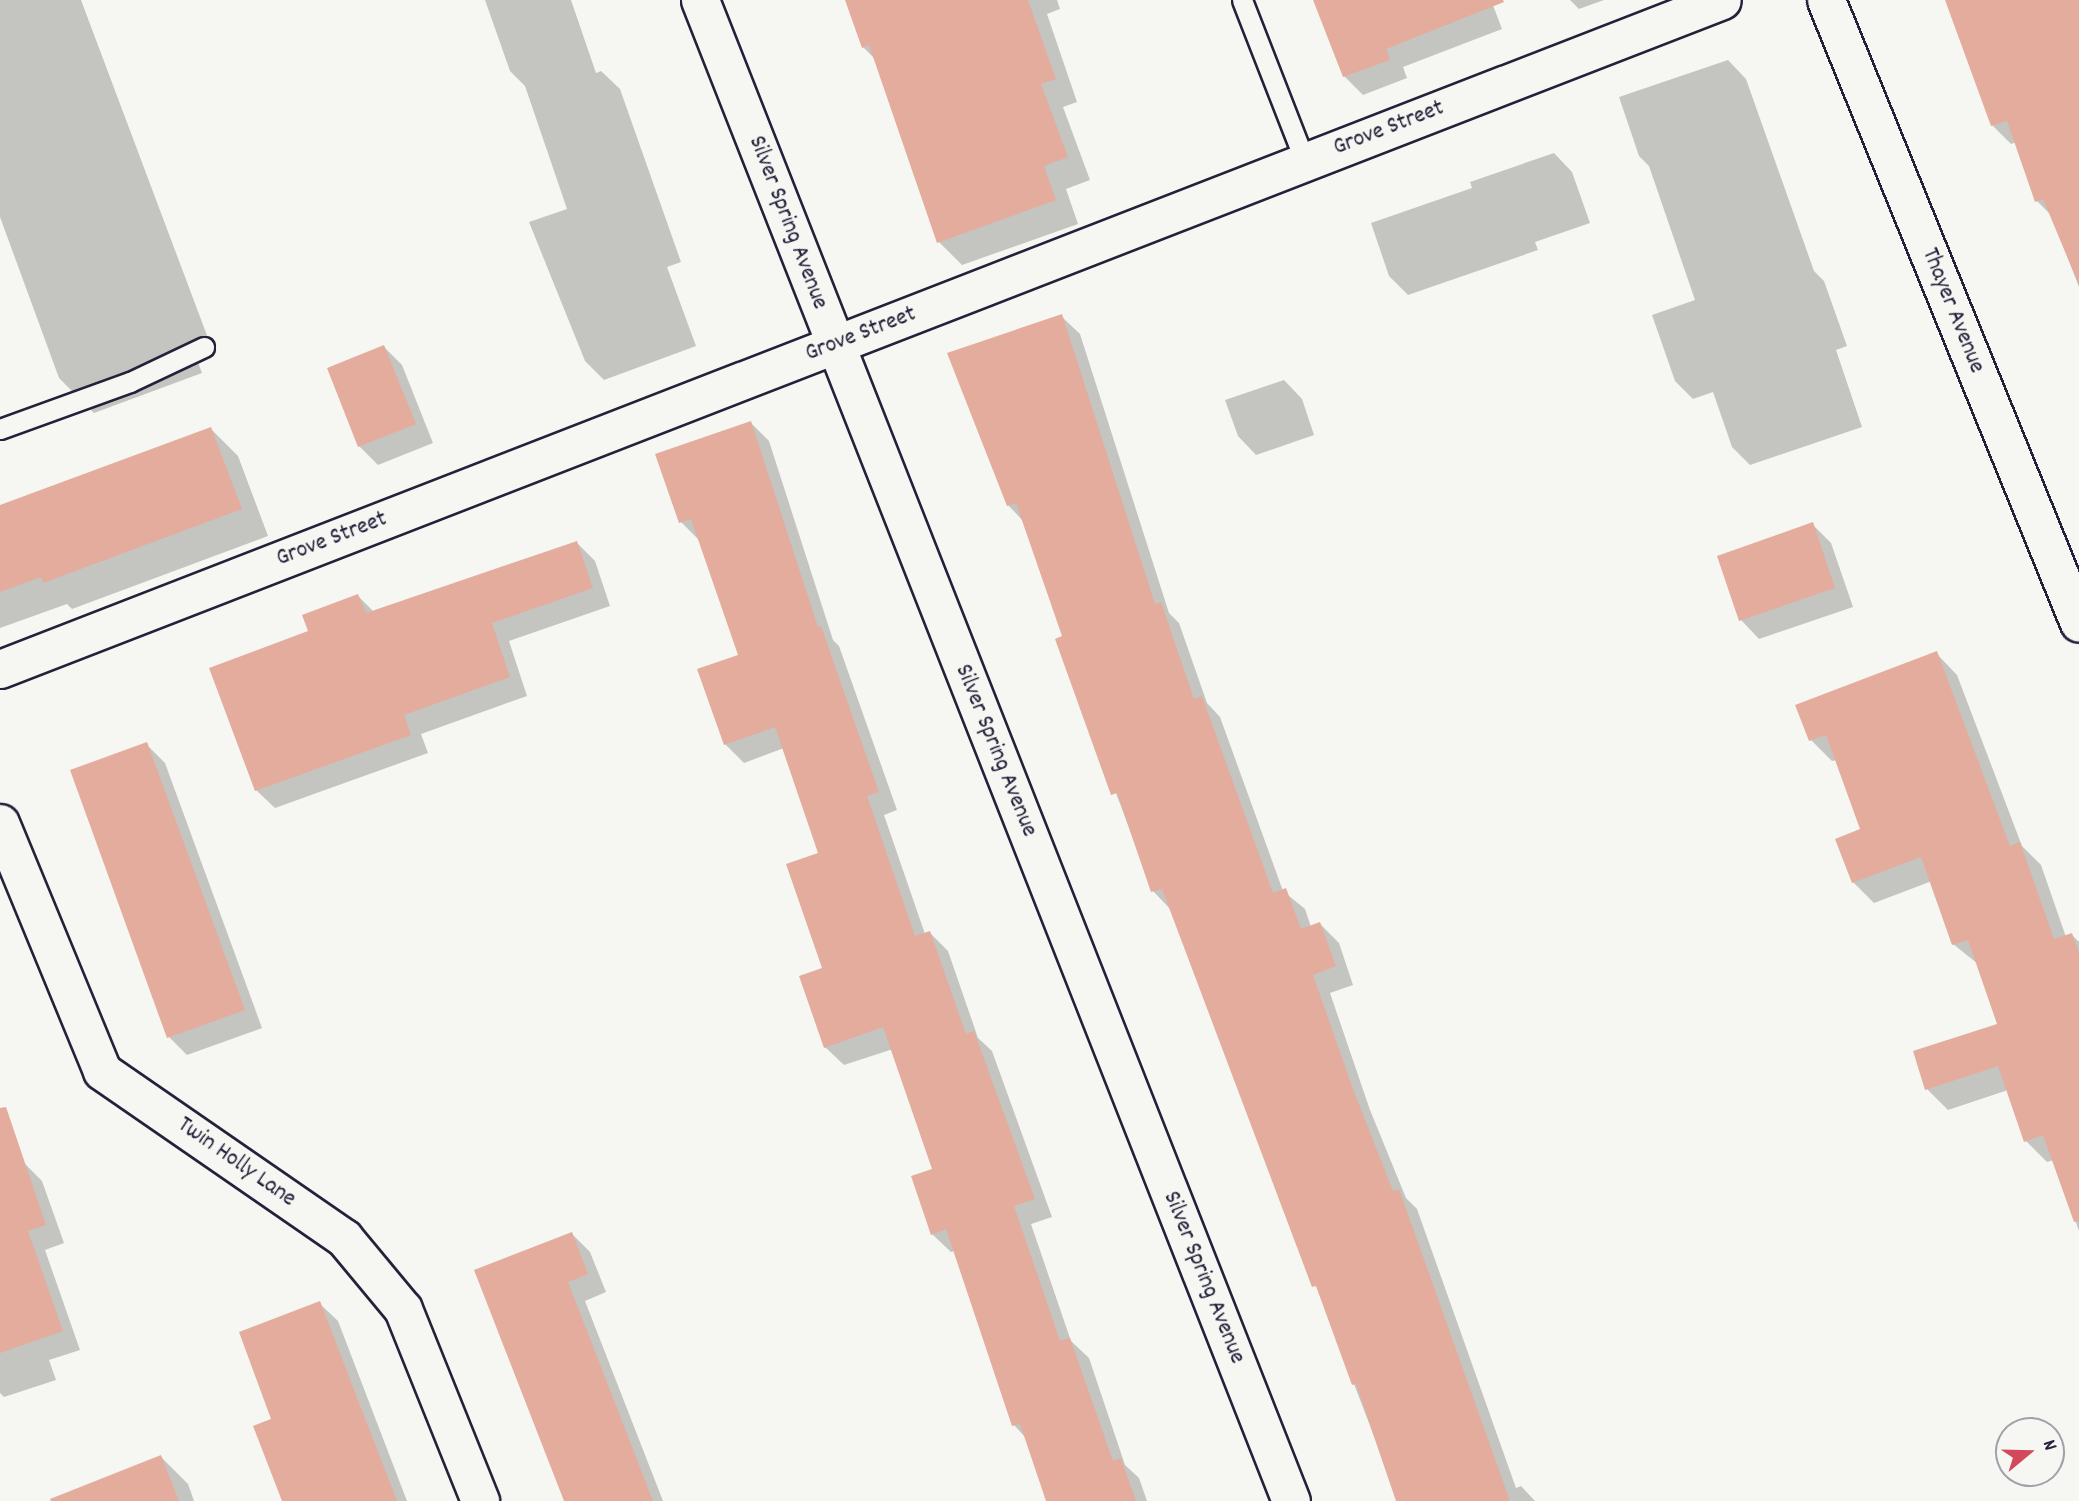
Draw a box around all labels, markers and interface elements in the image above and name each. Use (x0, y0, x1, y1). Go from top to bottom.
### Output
street label: Grove Street (1330, 95, 1448, 163)
street label: Silver Spring Avenue (741, 132, 833, 314)
street label: Thayer Avenue (1914, 244, 1990, 378)
street label: Grove Street (802, 301, 920, 369)
street label: Grove Street (273, 506, 391, 574)
street label: Silver Spring Avenue (947, 661, 1043, 841)
street label: Twin Holly Lane (171, 1112, 301, 1214)
street label: Silver Spring Avenue (1155, 1188, 1251, 1368)
north arrow (1995, 1417, 2065, 1487)
text: N (2034, 1437, 2063, 1454)

